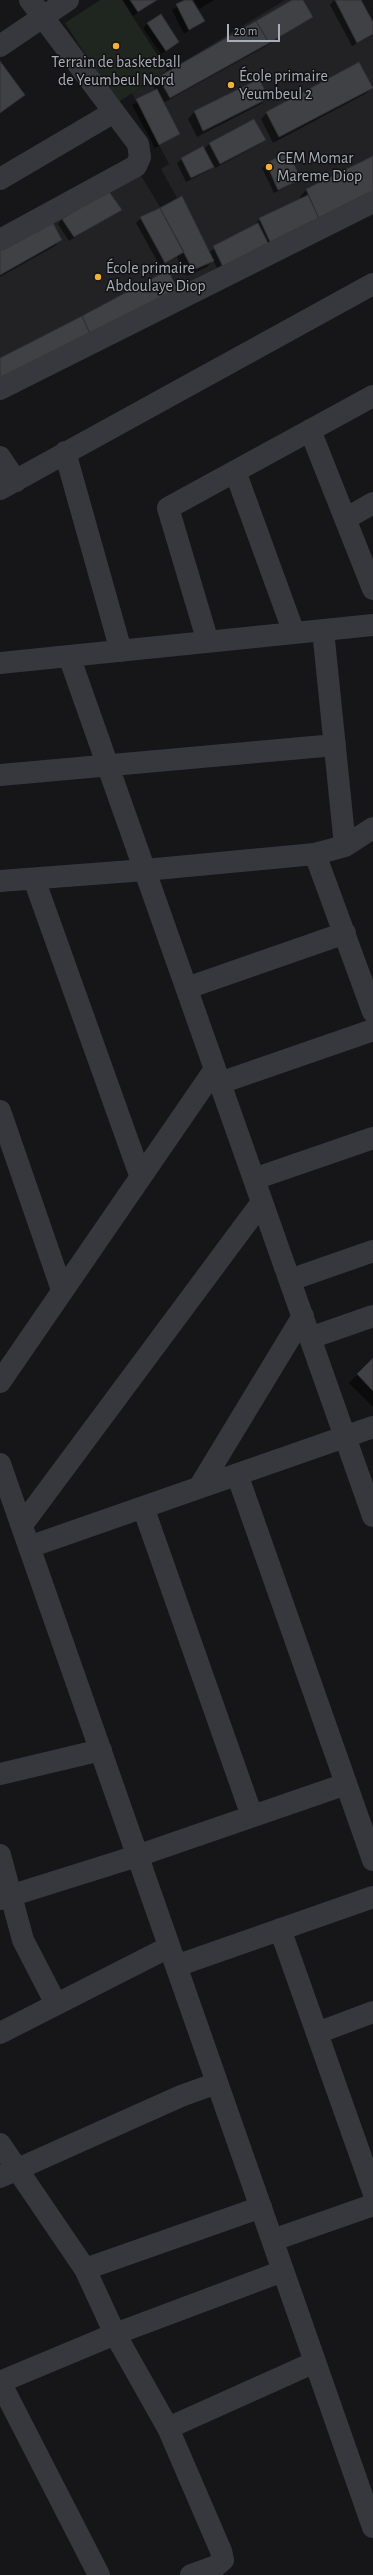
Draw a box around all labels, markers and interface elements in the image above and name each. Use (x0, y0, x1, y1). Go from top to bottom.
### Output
scale bar (229, 16, 282, 42)
text: 20 m (234, 25, 257, 37)
marker: Terrain de basketball de Yeumbeul Nord (111, 41, 121, 51)
place label: Terrain de basketball de Yeumbeul Nord (51, 52, 181, 90)
place label: École primaire Yeumbeul 2 (239, 66, 328, 104)
marker: École primaire Yeumbeul 2 (226, 80, 236, 90)
place label: CEM Momar Mareme Diop (277, 148, 362, 186)
marker: CEM Momar Mareme Diop (264, 162, 274, 172)
place label: École primaire Abdoulaye Diop (106, 258, 206, 296)
marker: École primaire Abdoulaye Diop (93, 272, 103, 282)

